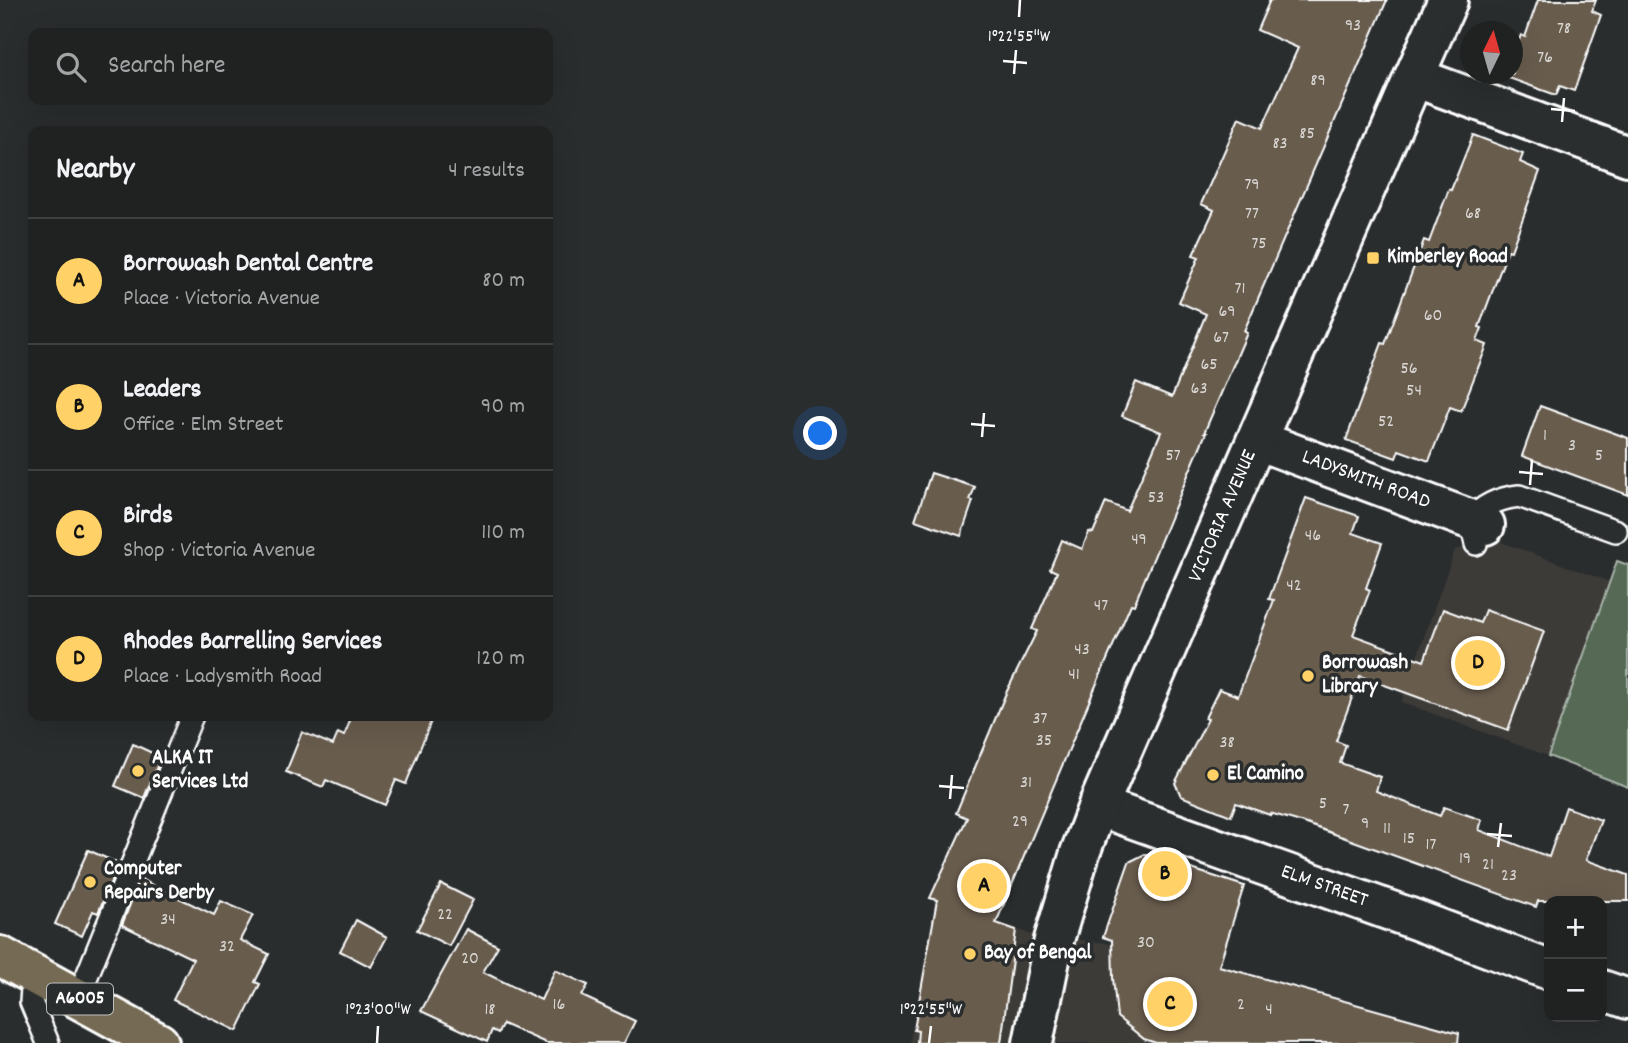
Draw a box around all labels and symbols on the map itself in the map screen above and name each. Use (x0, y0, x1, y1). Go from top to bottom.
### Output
house number: 93 (1345, 14, 1361, 39)
house number: 78 (1557, 17, 1571, 42)
north arrow (1460, 21, 1523, 84)
text: 1°22'55"W (988, 25, 1051, 50)
house number: 76 (1537, 46, 1553, 71)
house number: 89 (1310, 69, 1326, 94)
house number: 85 (1299, 122, 1315, 147)
house number: 83 (1272, 132, 1288, 157)
house number: 79 (1244, 173, 1260, 198)
house number: 77 (1245, 202, 1259, 227)
house number: 68 (1465, 202, 1481, 227)
house number: 75 (1251, 232, 1267, 257)
place label: Kimberley Road (1387, 243, 1508, 273)
marker: Kimberley Road (1365, 250, 1381, 266)
house number: 71 (1235, 277, 1245, 302)
house number: 69 (1218, 300, 1236, 325)
house number: 60 (1424, 304, 1442, 329)
house number: 67 (1213, 326, 1229, 351)
house number: 65 (1200, 353, 1218, 378)
house number: 56 (1400, 357, 1418, 382)
house number: 63 (1191, 377, 1207, 402)
house number: 54 (1406, 379, 1422, 404)
house number: 52 (1378, 410, 1394, 435)
your location (803, 416, 837, 450)
house number: 1 (1543, 424, 1547, 449)
house number: 3 (1568, 434, 1576, 459)
street label: LADYSMITH ROAD (1297, 443, 1434, 518)
house number: 57 (1165, 444, 1181, 469)
house number: 5 (1595, 444, 1603, 469)
street label: VICTORIA AVENUE (1182, 445, 1266, 587)
house number: 53 (1148, 486, 1164, 511)
house number: 46 (1305, 524, 1321, 549)
house number: 49 (1131, 528, 1147, 553)
house number: 42 (1286, 574, 1302, 599)
house number: 47 (1094, 594, 1108, 619)
pin: D (1455, 637, 1501, 689)
house number: 43 (1074, 638, 1090, 663)
place label: Borrowash Library (1322, 649, 1408, 703)
house number: 41 (1068, 663, 1080, 688)
marker: Borrowash Library (1300, 668, 1316, 684)
house number: 37 (1033, 707, 1048, 732)
house number: 35 (1036, 729, 1052, 754)
house number: 38 (1219, 731, 1235, 756)
place label: ALKA IT Services Ltd (152, 744, 249, 798)
place label: El Camino (1227, 760, 1304, 790)
marker: ALKA IT Services Ltd (130, 763, 146, 779)
marker: El Camino (1205, 767, 1221, 783)
house number: 31 (1020, 771, 1032, 796)
house number: 5 (1319, 792, 1327, 817)
house number: 7 (1343, 798, 1350, 823)
house number: 29 (1012, 810, 1028, 835)
house number: 9 (1361, 812, 1369, 837)
house number: 11 (1383, 817, 1391, 842)
house number: 15 (1403, 827, 1415, 852)
house number: 17 (1426, 833, 1437, 858)
house number: 19 (1459, 847, 1471, 872)
pin: B (1142, 848, 1188, 900)
house number: 21 (1482, 853, 1494, 878)
place label: Computer Repairs Derby (104, 855, 215, 909)
street label: ELM STREET (1276, 858, 1372, 917)
pin: A (961, 860, 1007, 912)
house number: 23 (1501, 864, 1517, 889)
marker: Computer Repairs Derby (82, 874, 98, 890)
house number: 22 (437, 903, 453, 928)
house number: 34 (160, 908, 176, 933)
house number: 30 (1137, 931, 1155, 956)
house number: 32 (219, 935, 235, 960)
place label: Bay of Bengal (984, 939, 1093, 969)
marker: Bay of Bengal (962, 946, 978, 962)
house number: 20 (461, 947, 479, 972)
pin: C (1147, 978, 1193, 1030)
road number: A6005 (47, 984, 113, 1015)
house number: 16 (553, 993, 565, 1018)
house number: 2 (1237, 993, 1245, 1018)
text: 1°23'00"W (345, 998, 411, 1023)
house number: 18 (484, 998, 496, 1023)
text: 1°22'55"W (900, 998, 963, 1023)
house number: 4 (1265, 998, 1273, 1023)

